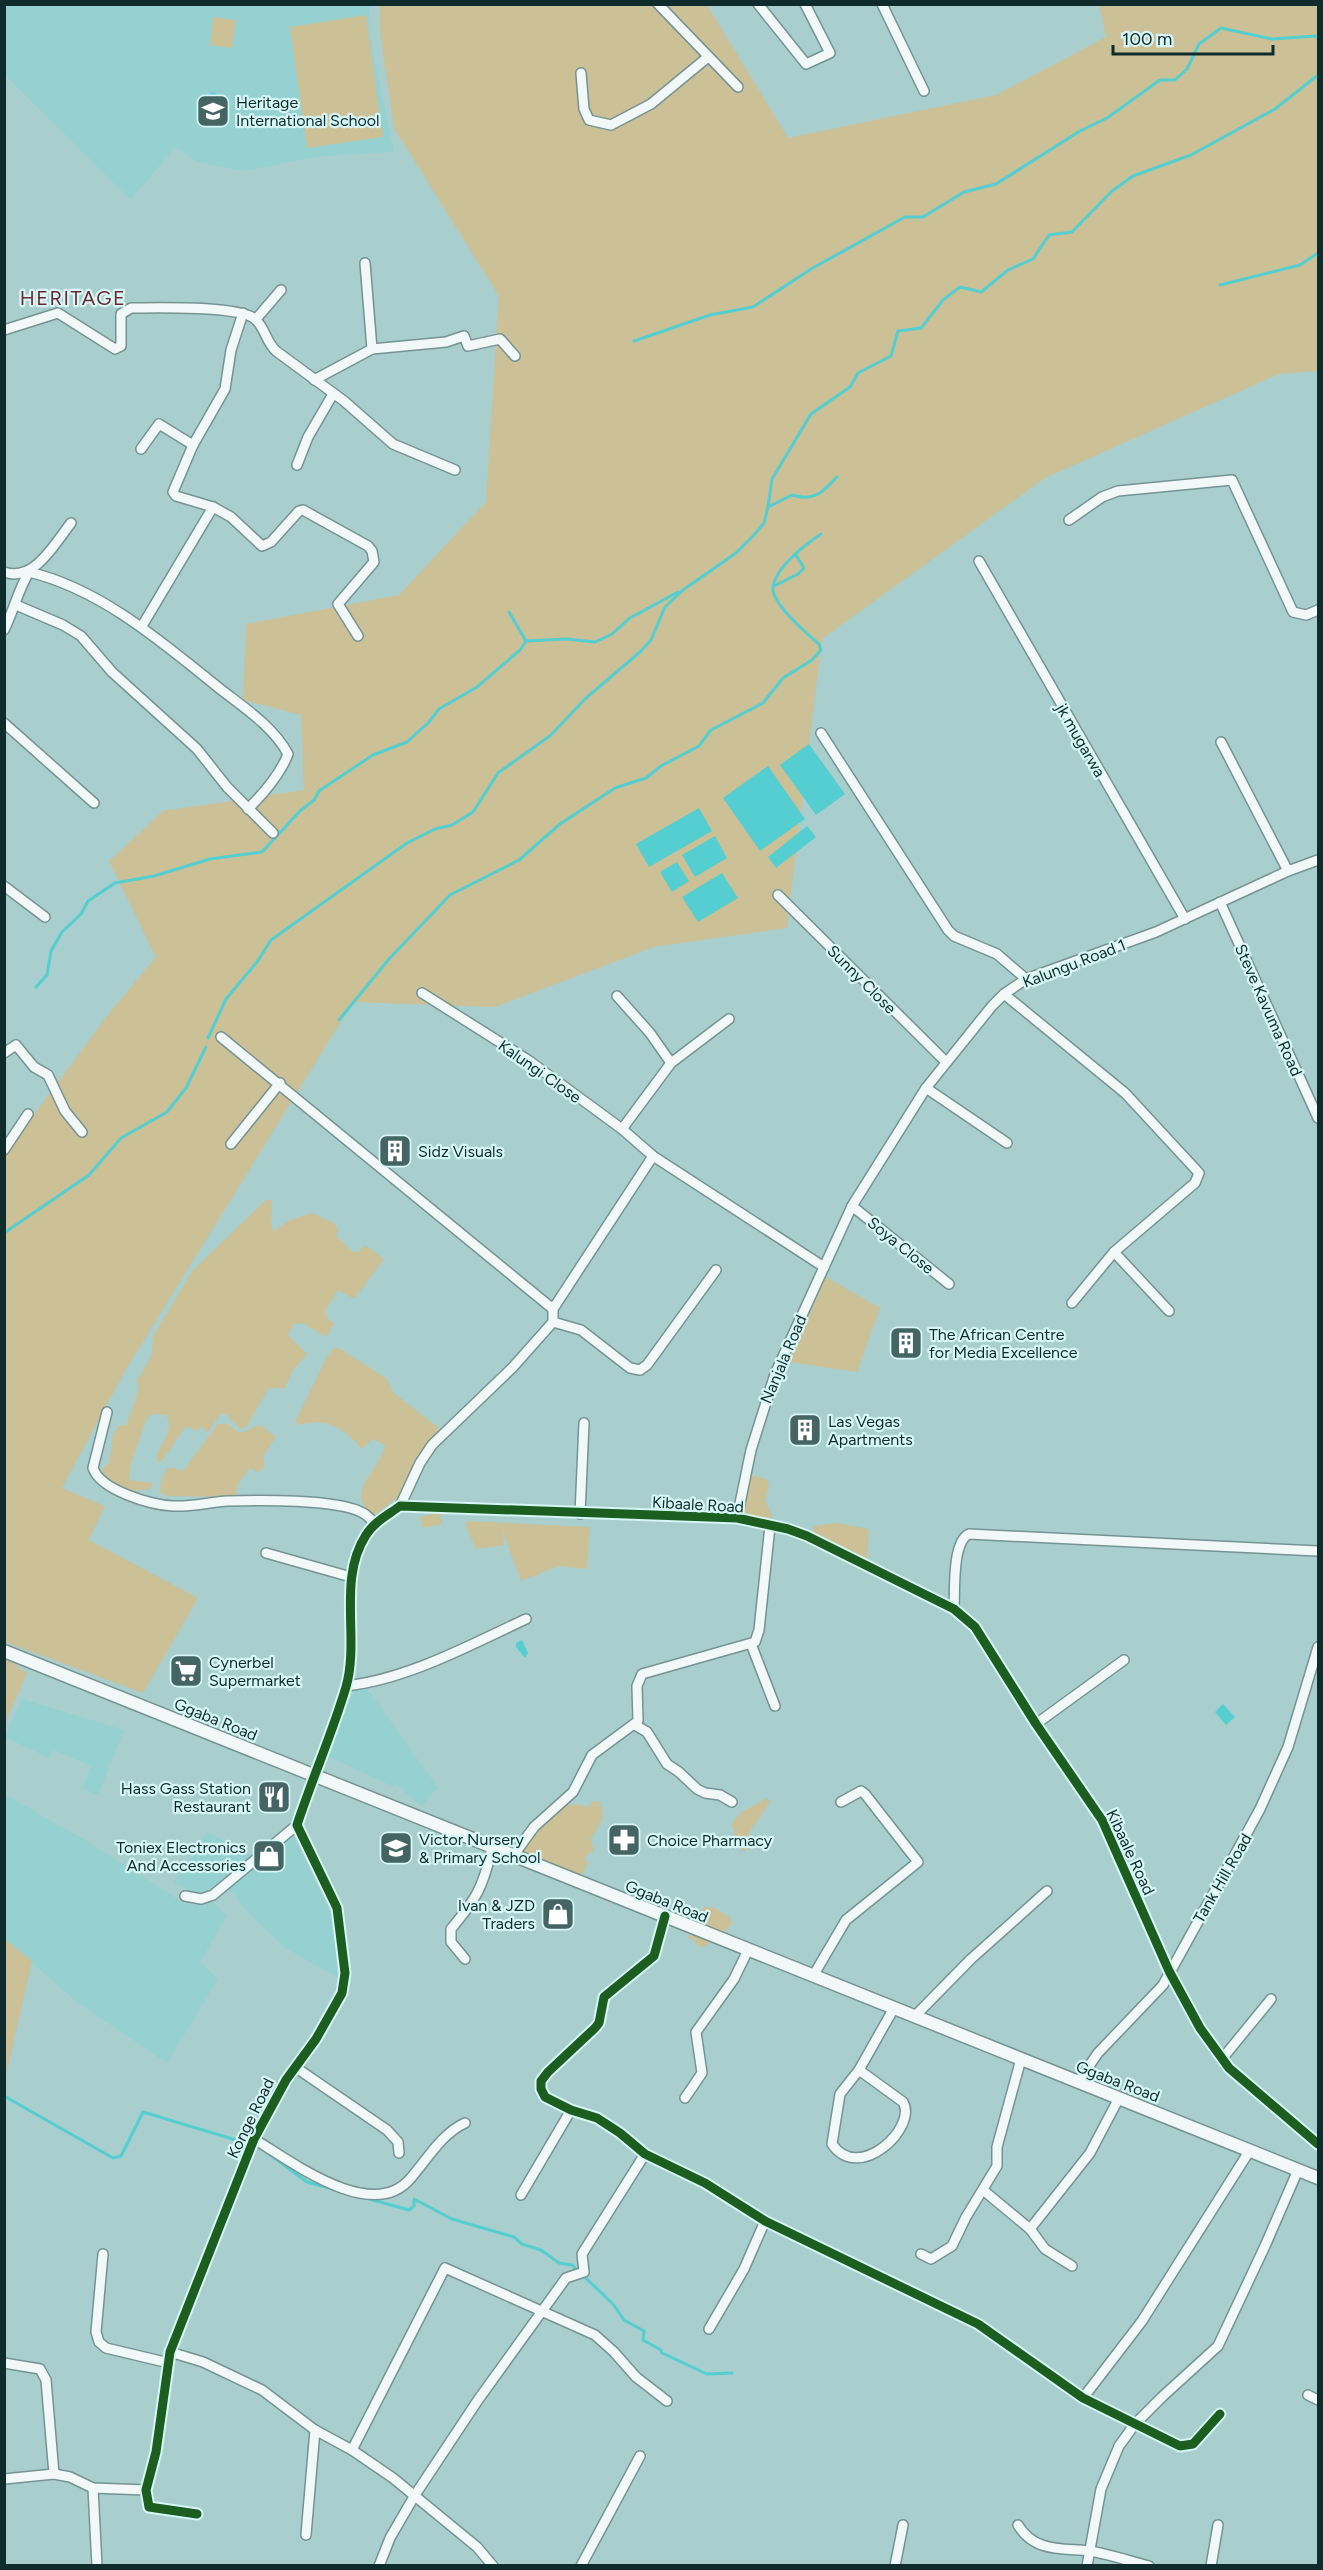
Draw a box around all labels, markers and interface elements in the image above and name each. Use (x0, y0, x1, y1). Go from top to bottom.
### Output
scale bar (1113, 18, 1274, 56)
text: 100 m (1122, 28, 1172, 50)
school or university icon: Heritage International School (195, 93, 231, 129)
place label: Heritage International School (236, 93, 380, 130)
district label: HERITAGE (20, 286, 126, 310)
street label: jk mugarwa (1051, 699, 1109, 781)
street label: Kalungu Road 1 (1020, 935, 1128, 992)
street label: Sunny Close (823, 941, 900, 1018)
street label: Steve Kavuma Road (1231, 941, 1306, 1079)
street label: Kalungi Close (495, 1036, 585, 1107)
building icon: Sidz Visuals (377, 1133, 413, 1169)
place label: Sidz Visuals (418, 1142, 503, 1161)
street label: Soya Close (864, 1213, 938, 1278)
street label: Nanjala Road (756, 1312, 811, 1406)
building icon: The African Centre for Media Excellence (888, 1325, 924, 1361)
place label: The African Centre for Media Excellence (929, 1325, 1078, 1362)
building icon: Las Vegas Apartments (787, 1412, 823, 1448)
place label: Las Vegas Apartments (828, 1412, 913, 1449)
street label: Kibaale Road (651, 1493, 745, 1516)
supermarket icon: Cynerbel Supermarket (168, 1653, 204, 1689)
place label: Cynerbel Supermarket (209, 1653, 301, 1690)
street label: Ggaba Road (171, 1694, 260, 1745)
place label: Hass Gass Station Restaurant (121, 1779, 251, 1816)
restaurant icon: Hass Gass Station Restaurant (256, 1779, 292, 1815)
street label: Kibaale Road (1102, 1806, 1159, 1898)
pharmacy icon: Choice Pharmacy (606, 1822, 642, 1858)
school or university icon: Victor Nursery & Primary School (378, 1830, 414, 1866)
place label: Victor Nursery & Primary School (419, 1830, 541, 1867)
street label: Tank Hill Road (1189, 1830, 1256, 1926)
place label: Choice Pharmacy (647, 1831, 773, 1850)
place label: Toniex Electronics And Accessories (116, 1838, 246, 1875)
shop icon: Toniex Electronics And Accessories (251, 1838, 287, 1874)
street label: Ggaba Road (622, 1876, 711, 1927)
place label: Ivan & JZD Traders (458, 1896, 535, 1933)
shop icon: Ivan & JZD Traders (540, 1896, 576, 1932)
street label: Ggaba Road (1073, 2057, 1162, 2106)
street label: Konge Road (223, 2075, 278, 2161)

